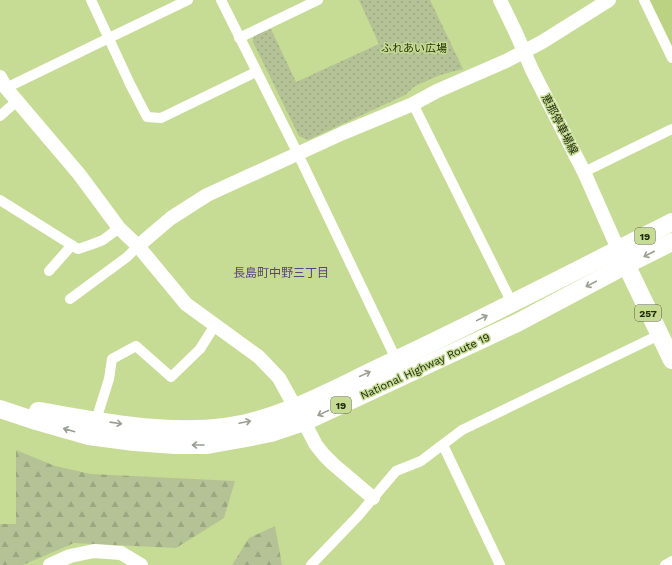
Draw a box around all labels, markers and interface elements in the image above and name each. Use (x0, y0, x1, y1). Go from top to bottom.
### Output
park label: ふれあい広場 (381, 42, 447, 55)
street label: 恵那停車場線 (539, 92, 580, 157)
road number: 19 (635, 228, 655, 244)
one-way arrow (643, 250, 655, 258)
district label: 長島町中野三丁目 (233, 266, 329, 280)
one-way arrow (585, 280, 597, 288)
road number: 257 (635, 305, 661, 321)
one-way arrow (476, 313, 488, 321)
street label: National Highway Route 19 (358, 331, 492, 402)
one-way arrow (359, 370, 371, 377)
road number: 19 (331, 397, 351, 413)
one-way arrow (317, 410, 329, 417)
one-way arrow (238, 418, 251, 426)
one-way arrow (109, 419, 122, 427)
one-way arrow (63, 426, 76, 433)
one-way arrow (192, 441, 205, 449)

